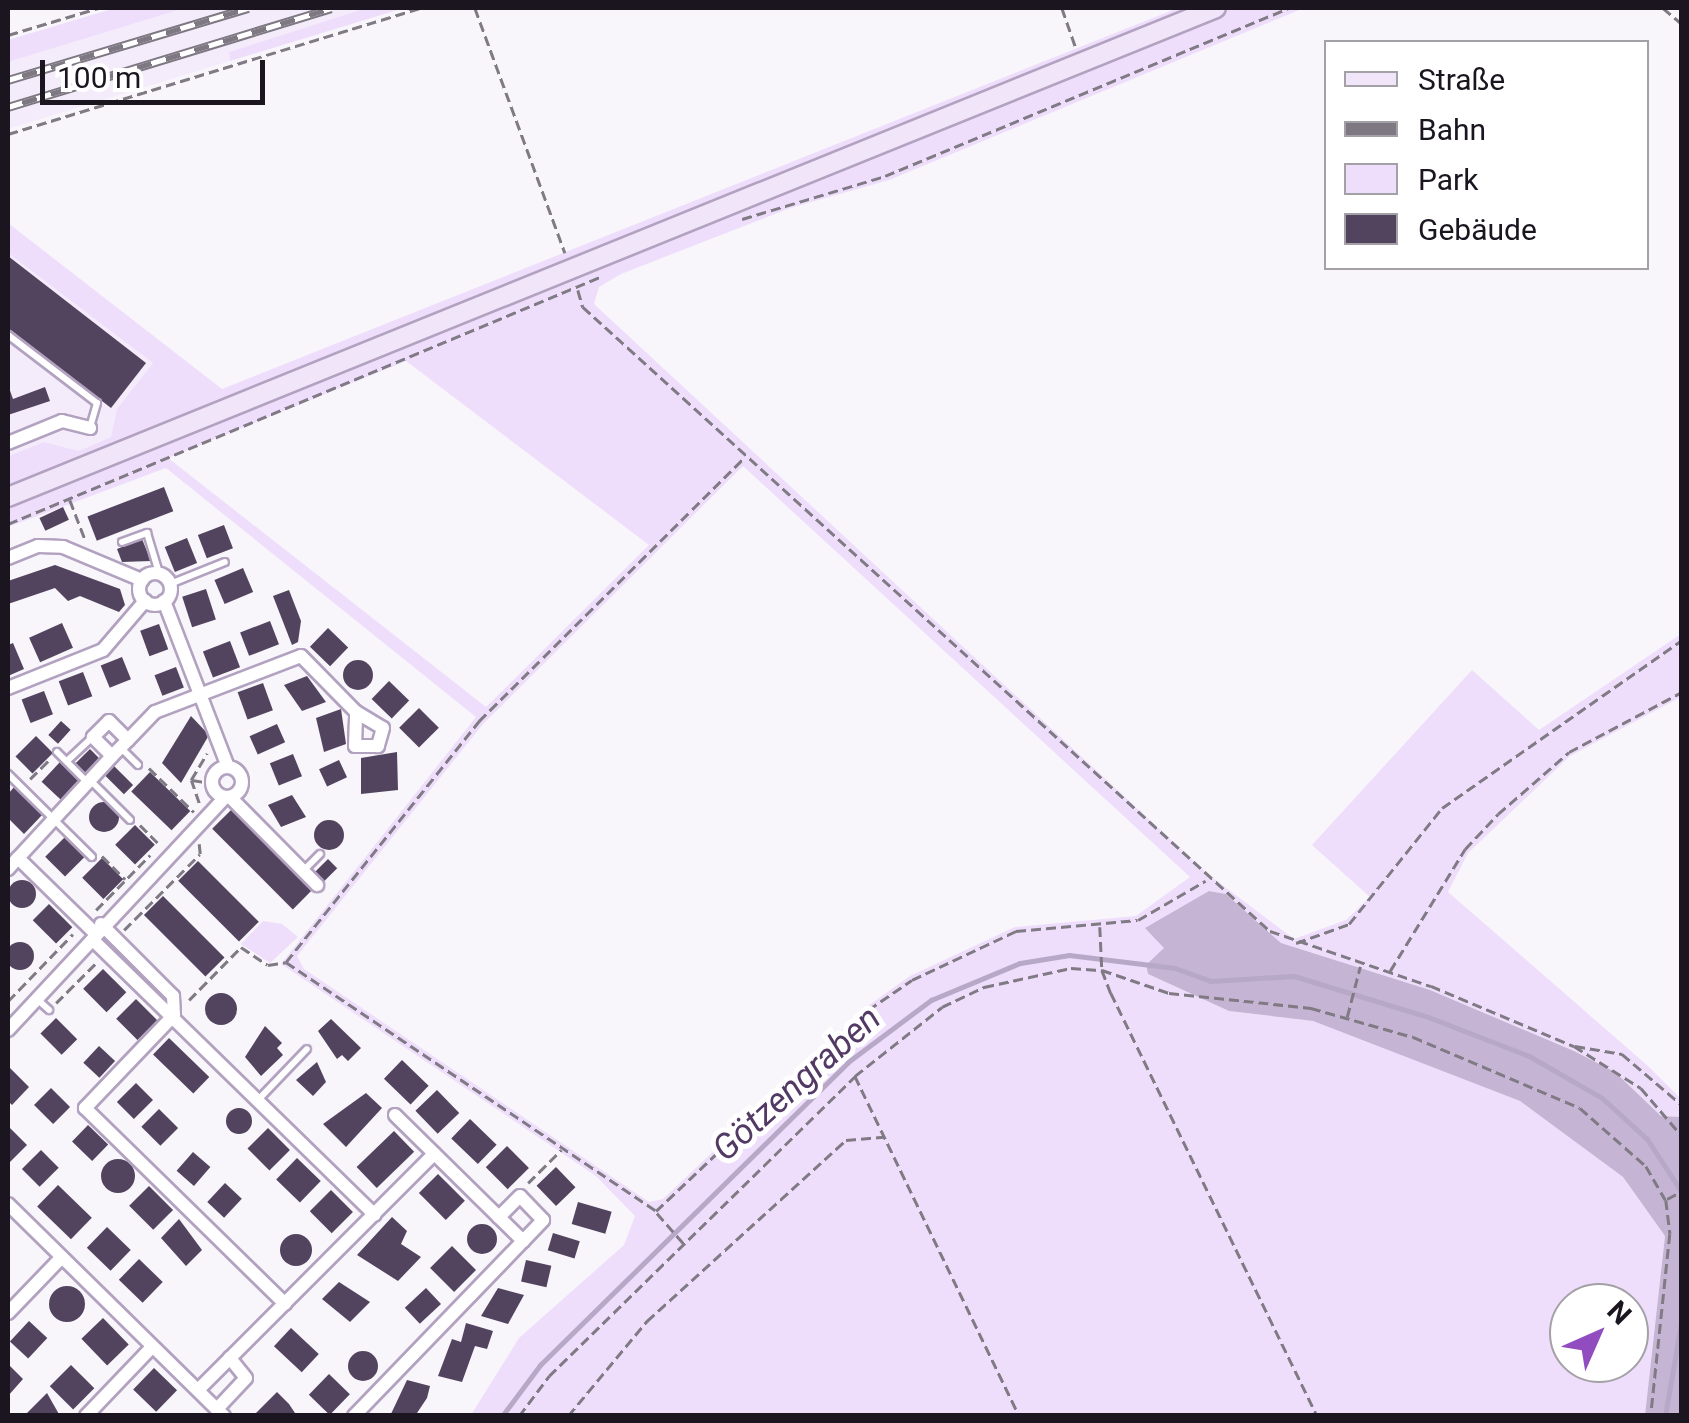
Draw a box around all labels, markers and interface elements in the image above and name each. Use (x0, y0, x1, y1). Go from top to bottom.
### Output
scale bar (45, 40, 270, 102)
legend (1324, 40, 1649, 270)
text: 100 m (57, 60, 141, 95)
text: Straße (1418, 62, 1505, 97)
text: Bahn (1418, 112, 1486, 147)
text: Park (1418, 162, 1478, 197)
text: Gebäude (1418, 212, 1537, 247)
water label: Götzengraben (705, 998, 889, 1170)
north arrow (1549, 1283, 1649, 1383)
text: N (1600, 1294, 1638, 1331)

